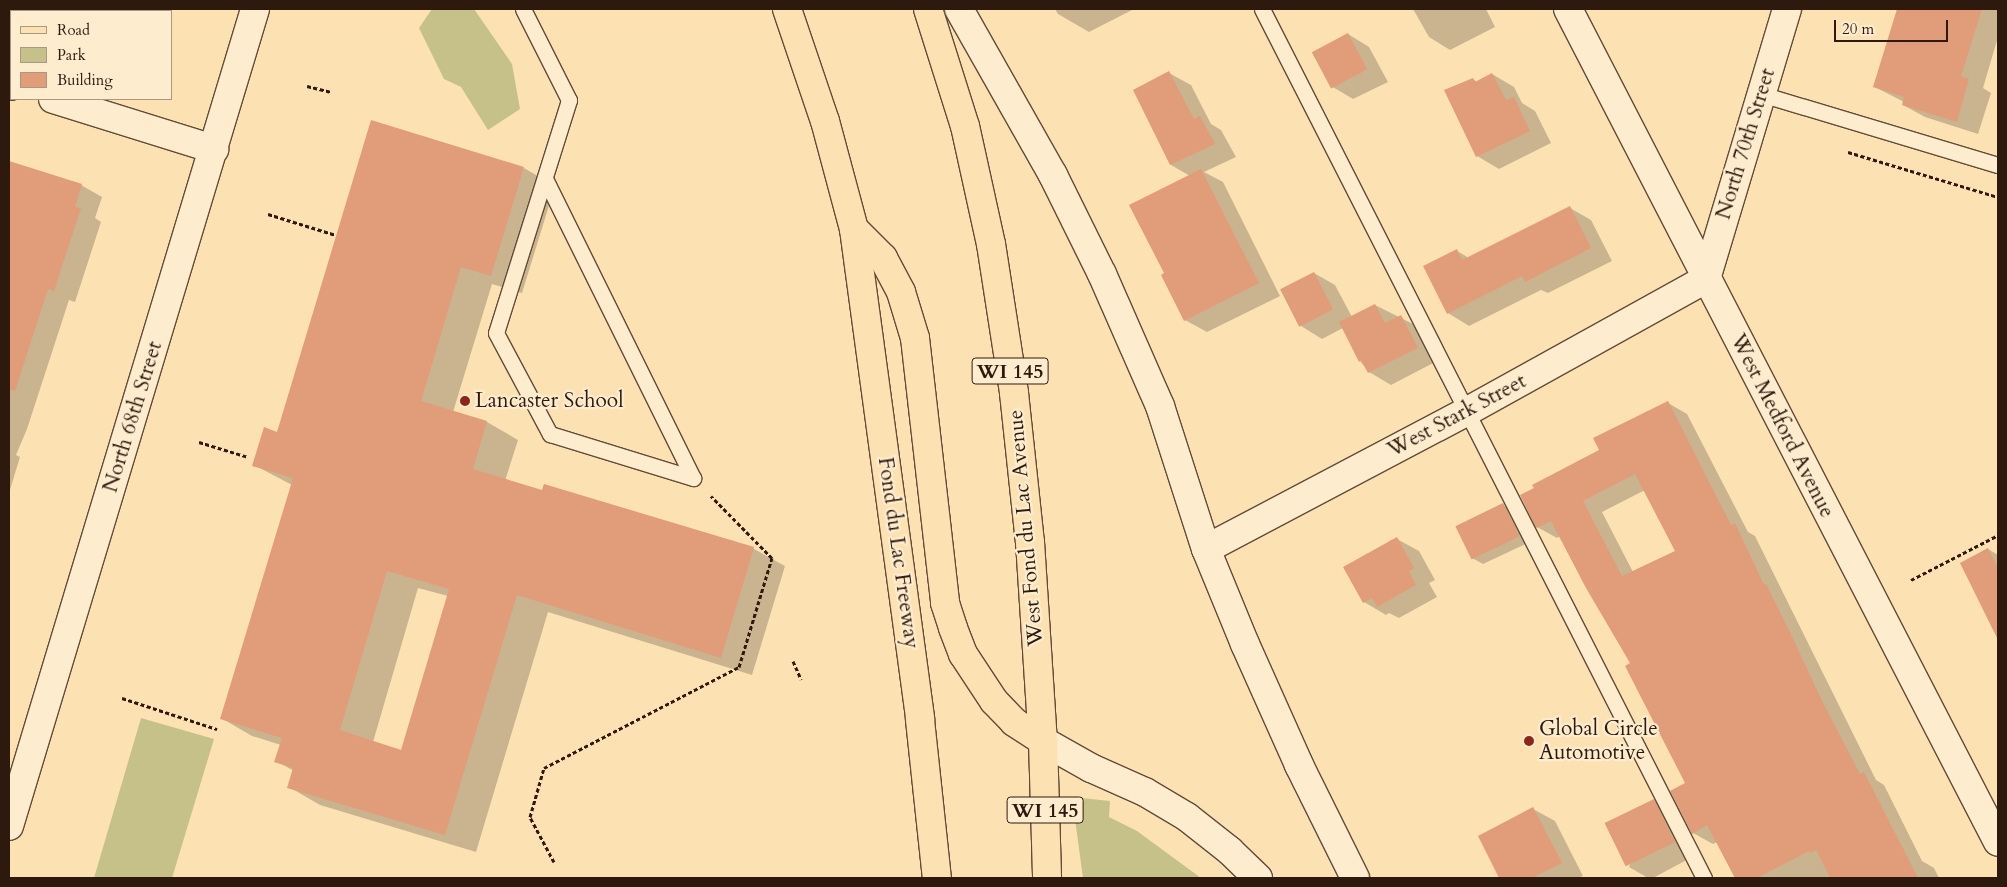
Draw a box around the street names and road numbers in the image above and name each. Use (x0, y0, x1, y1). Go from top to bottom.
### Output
street label: North 70th Street (1711, 65, 1781, 223)
street label: West Medford Avenue (1725, 330, 1839, 522)
street label: North 68th Street (98, 338, 168, 496)
road number: WI 145 (971, 354, 1049, 388)
street label: West Stark Street (1383, 369, 1531, 463)
street label: West Fond du Lac Avenue (1003, 409, 1049, 647)
street label: Fond du Lac Freeway (872, 456, 924, 650)
road number: WI 145 (1006, 792, 1084, 828)

